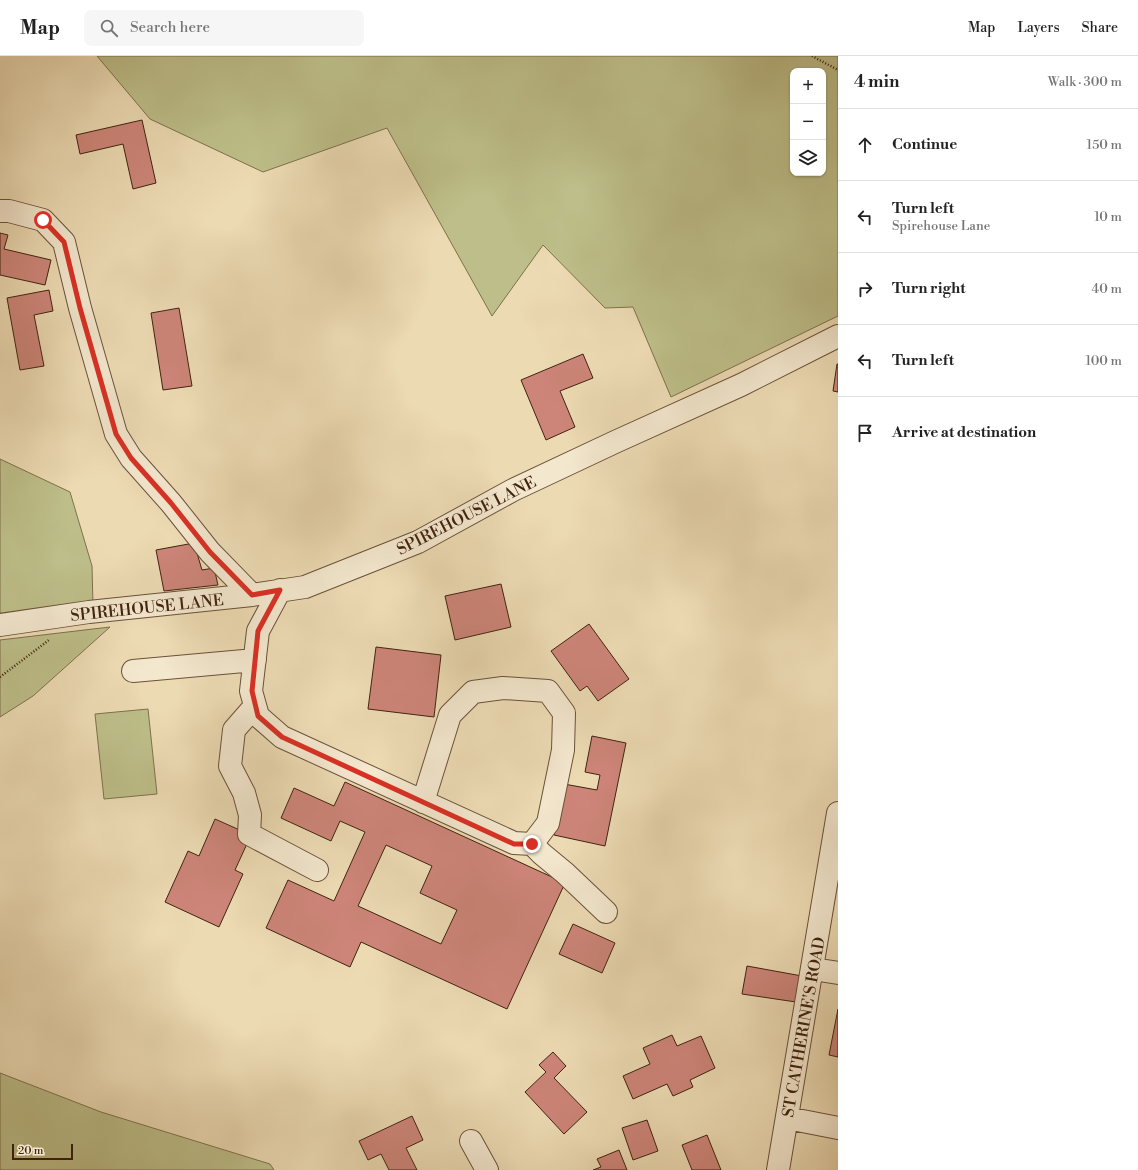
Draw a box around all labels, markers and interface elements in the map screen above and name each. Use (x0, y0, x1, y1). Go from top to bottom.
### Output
search box (84, 10, 364, 46)
text: Map (20, 16, 60, 40)
icon: search (98, 17, 120, 39)
text: Search here (130, 18, 210, 37)
text: Map (968, 19, 995, 37)
text: Layers (1017, 19, 1060, 37)
text: Share (1082, 19, 1118, 37)
map controls (790, 68, 826, 176)
button: + (790, 68, 826, 104)
text: 4 min (854, 71, 899, 93)
text: Walk · 300 m (1048, 74, 1122, 90)
button: − (790, 104, 826, 140)
icon: ahead (854, 134, 876, 156)
text: Continue (892, 135, 957, 154)
text: 150 m (1087, 137, 1122, 153)
button: layers (790, 140, 826, 176)
text: Turn left (892, 199, 954, 218)
icon: left (854, 206, 876, 228)
text: 10 m (1094, 209, 1122, 225)
route start (34, 211, 52, 229)
text: Spirehouse Lane (892, 218, 990, 234)
icon: right (854, 278, 876, 300)
text: Turn right (892, 279, 966, 298)
text: 40 m (1092, 281, 1122, 297)
icon: left (854, 350, 876, 372)
text: Turn left (892, 351, 954, 370)
text: 100 m (1086, 353, 1122, 369)
icon: arrive (854, 422, 876, 444)
text: Arrive at destination (892, 423, 1036, 442)
street label: SPIREHOUSE LANE (393, 472, 540, 560)
street label: SPIREHOUSE LANE (70, 590, 225, 626)
route end (523, 835, 541, 853)
street label: ST CATHERINE'S ROAD (778, 935, 830, 1119)
scale bar (12, 1142, 73, 1161)
text: 20 m (18, 1144, 43, 1158)

